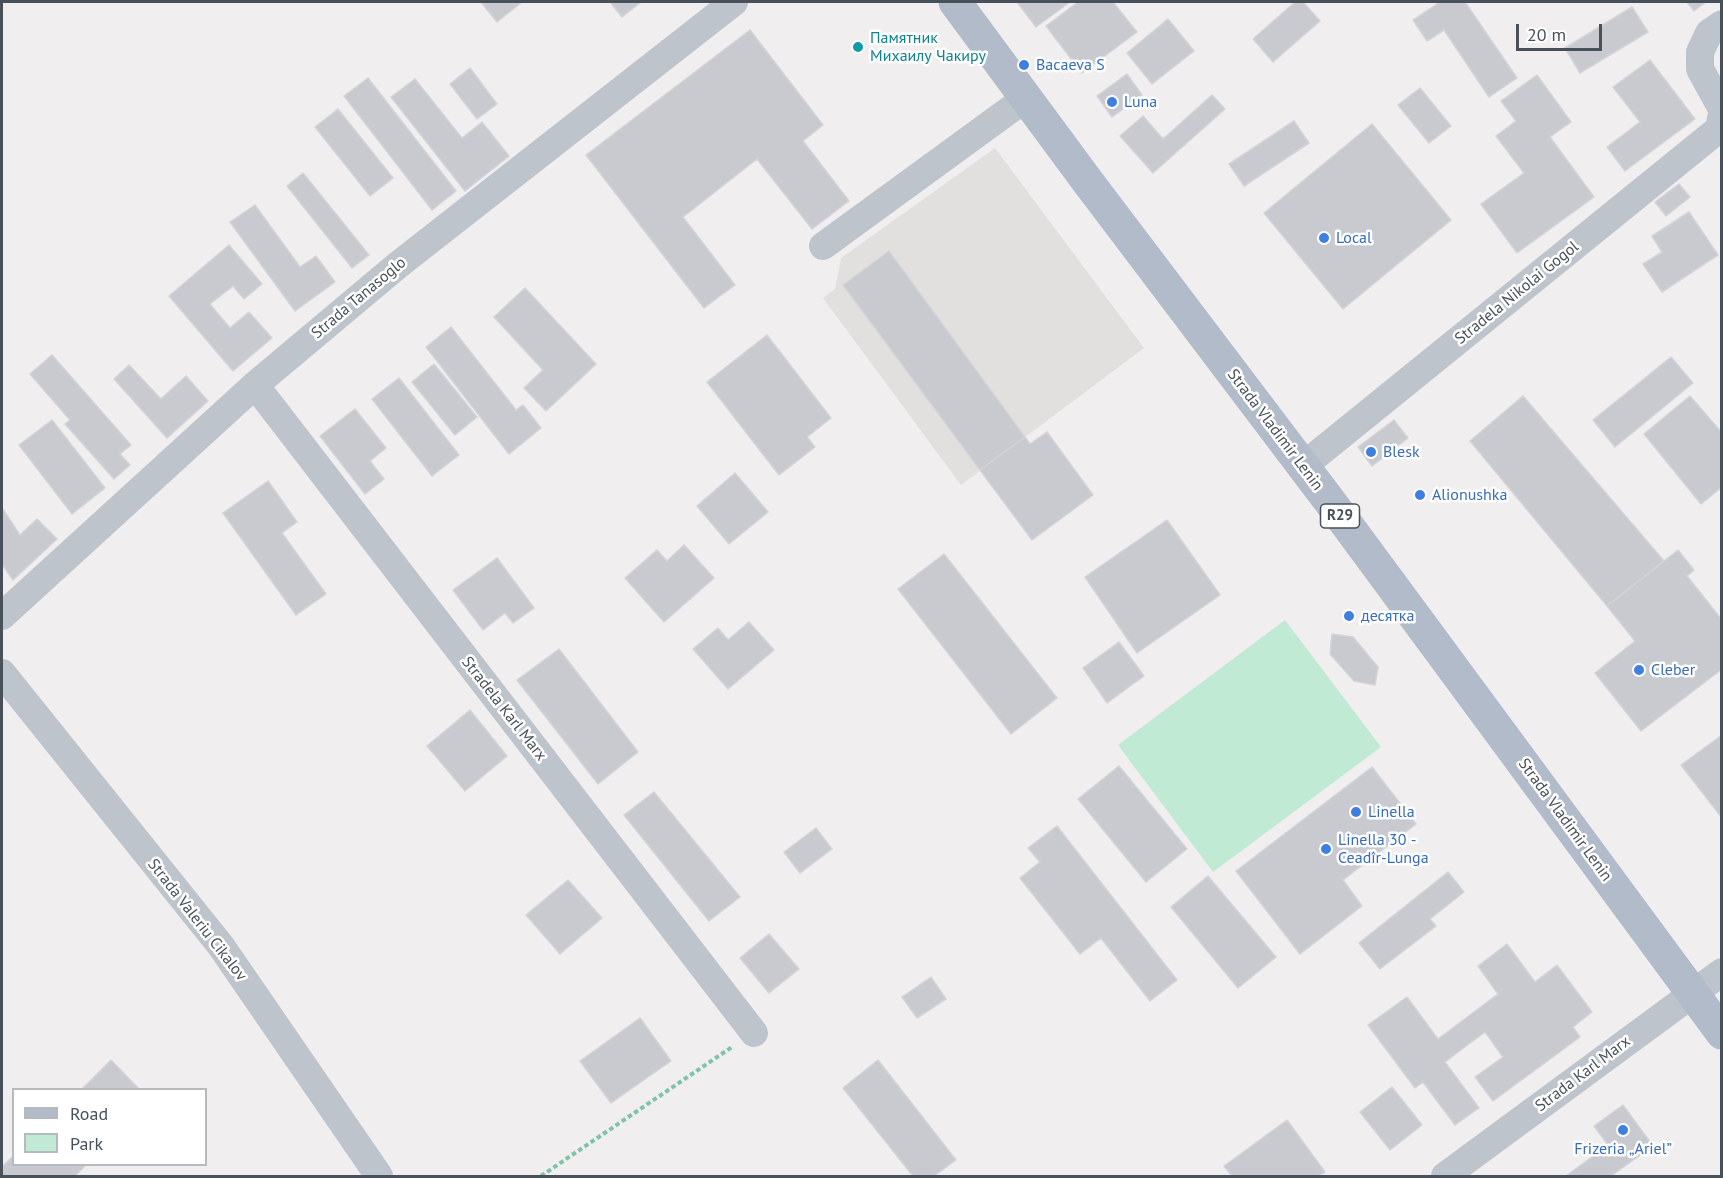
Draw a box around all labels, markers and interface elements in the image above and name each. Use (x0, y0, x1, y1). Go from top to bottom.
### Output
scale bar (1519, 12, 1604, 50)
text: 20 m (1527, 23, 1566, 46)
place label: Памятник Михаилу Чакиру (870, 28, 986, 66)
marker: Памятник Михаилу Чакиру (851, 40, 865, 54)
place label: Bacaeva S (1036, 55, 1105, 75)
marker: Bacaeva S (1017, 58, 1031, 72)
place label: Luna (1124, 92, 1157, 112)
marker: Luna (1105, 95, 1119, 109)
place label: Local (1336, 228, 1372, 248)
marker: Local (1317, 231, 1331, 245)
street label: Stradela Nikolai Gogol (1451, 237, 1583, 349)
street label: Strada Tanasoglo (308, 253, 410, 343)
street label: Strada Vladimir Lenin (1223, 366, 1327, 494)
place label: Blesk (1383, 442, 1420, 462)
marker: Blesk (1364, 445, 1378, 459)
place label: Alionushka (1432, 485, 1507, 505)
marker: Alionushka (1413, 488, 1427, 502)
road number: R29 (1320, 504, 1360, 528)
place label: десятка (1361, 606, 1414, 626)
marker: десятка (1342, 609, 1356, 623)
street label: Stradela Karl Marx (457, 653, 551, 765)
place label: Cleber (1651, 660, 1695, 680)
marker: Cleber (1632, 663, 1646, 677)
street label: Strada Vladimir Lenin (1514, 755, 1616, 885)
place label: Linella (1368, 802, 1415, 822)
marker: Linella (1349, 805, 1363, 819)
place label: Linella 30 - Ceadîr-Lunga (1338, 830, 1429, 868)
marker: Linella 30 - Ceadîr-Lunga (1319, 842, 1333, 856)
street label: Strada Valeriu Cikalov (143, 855, 251, 985)
street label: Strada Karl Marx (1532, 1032, 1634, 1116)
legend (12, 1088, 207, 1166)
text: Road (70, 1102, 108, 1125)
marker: Frizeria „Ariel” (1616, 1123, 1630, 1137)
text: Park (70, 1132, 103, 1155)
place label: Frizeria „Ariel” (1574, 1139, 1672, 1159)

